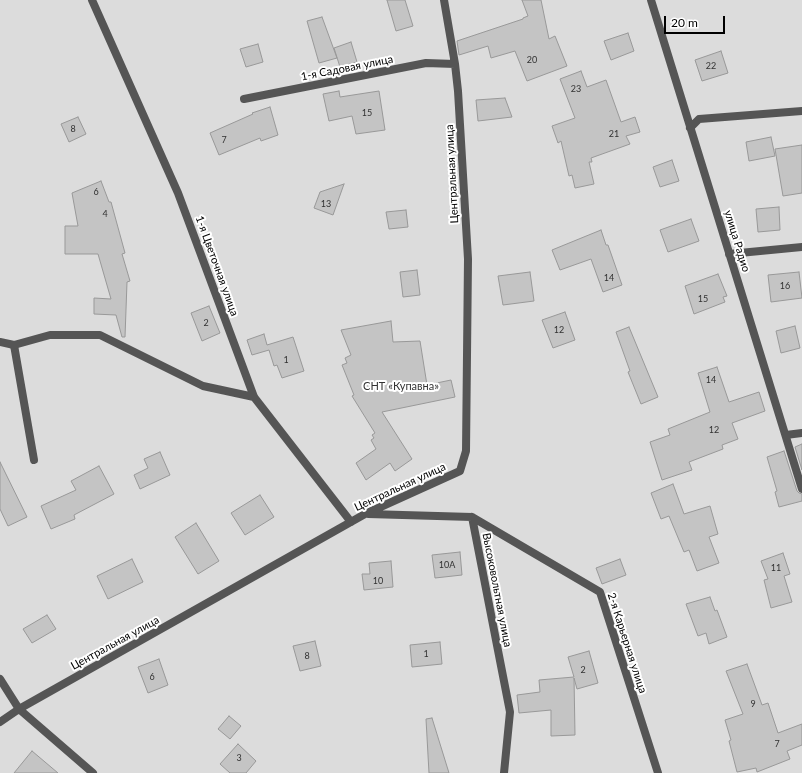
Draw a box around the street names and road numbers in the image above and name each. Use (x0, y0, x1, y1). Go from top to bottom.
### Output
street label: 1-я Садовая улица (300, 53, 394, 83)
street label: Центральная улица (443, 124, 461, 224)
street label: улица Радио (721, 208, 753, 274)
street label: 1-я Цветочная улица (193, 214, 241, 318)
street label: Центральная улица (352, 460, 448, 514)
street label: Высоковольтная улица (479, 532, 515, 648)
street label: 2-я Карьерная улица (605, 591, 649, 695)
street label: Центральная улица (68, 613, 162, 673)

